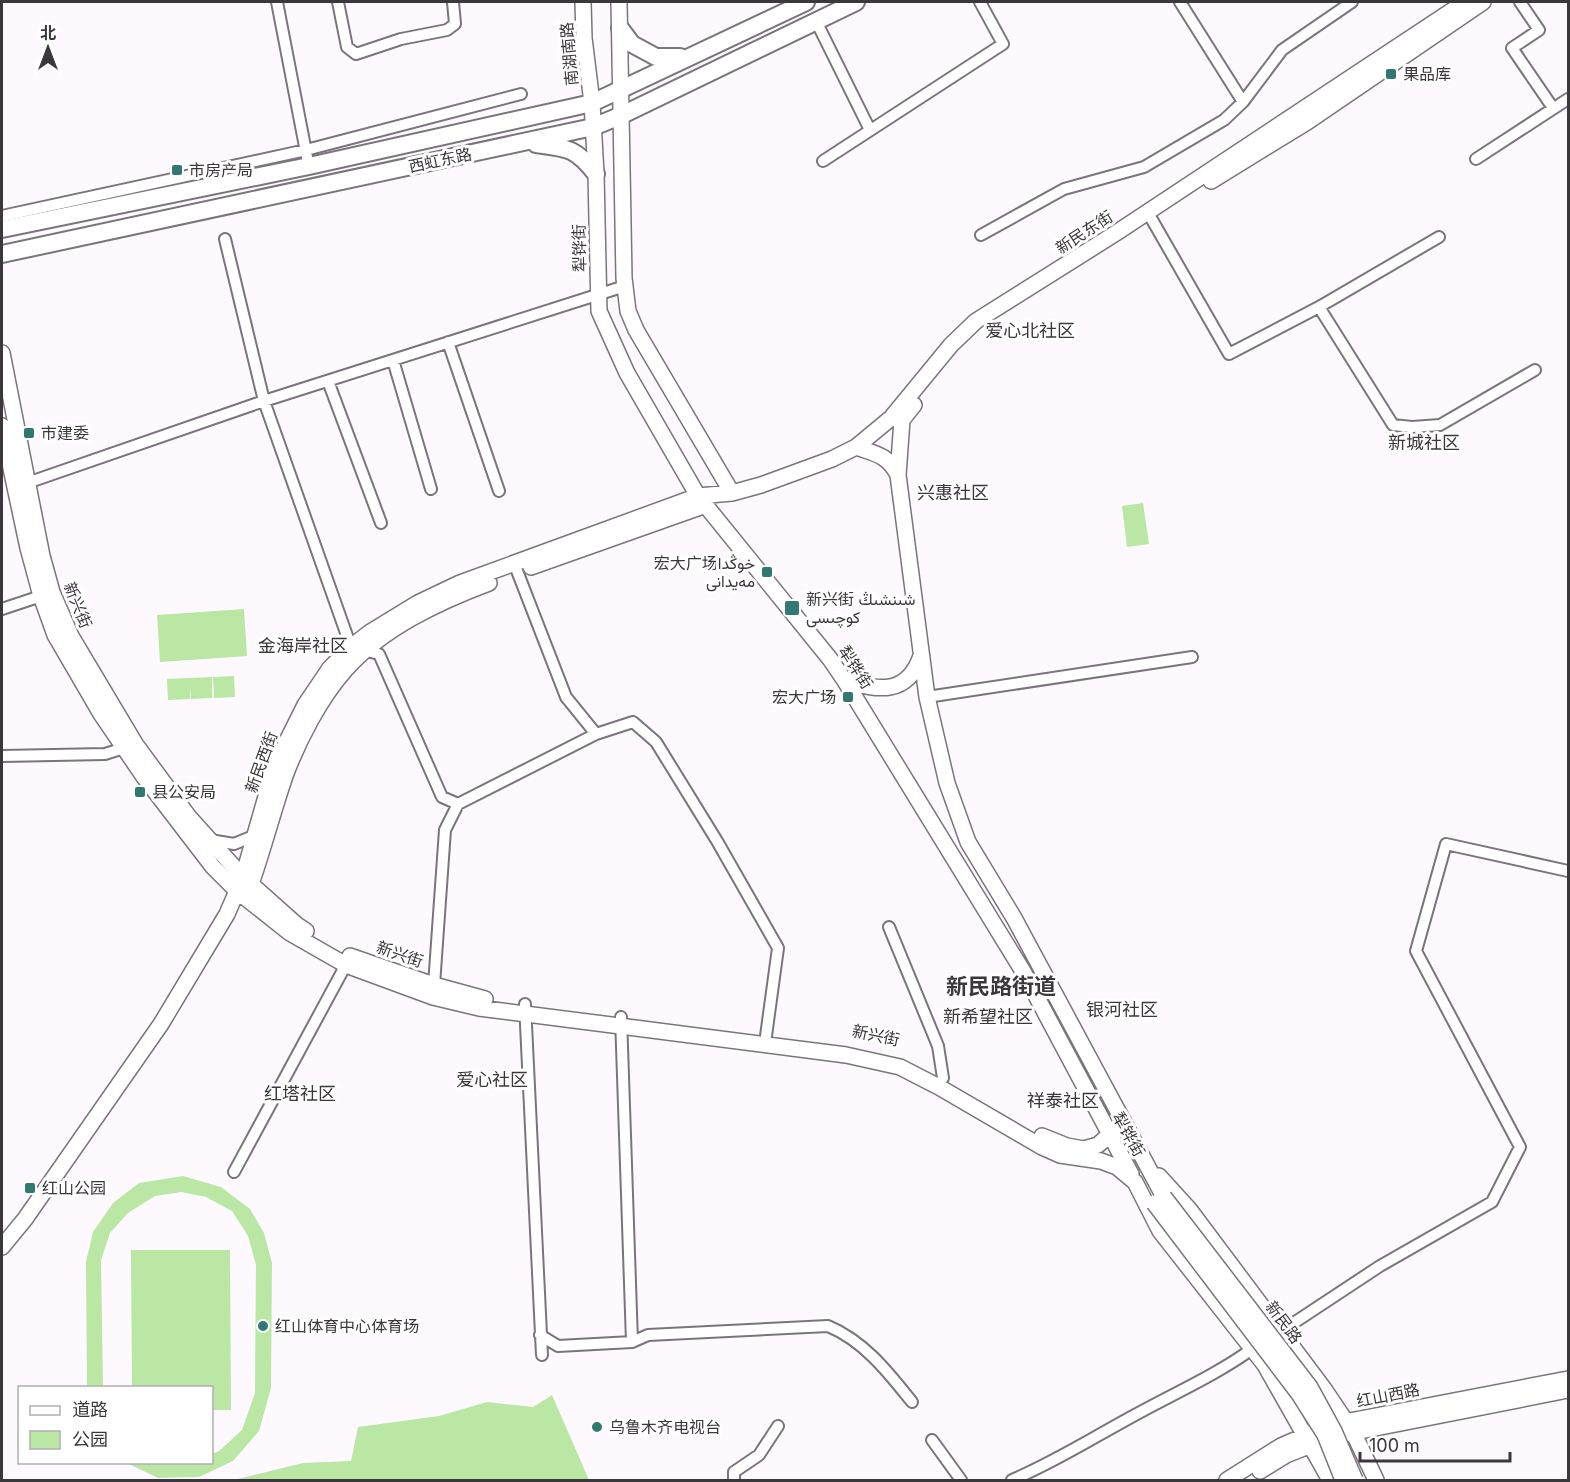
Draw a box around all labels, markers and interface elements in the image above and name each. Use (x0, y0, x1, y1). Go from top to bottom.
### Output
north arrow (18, 18, 78, 78)
street label: 南湖南路 (556, 21, 582, 87)
text: 北 (40, 23, 56, 43)
place label: 果品库 (1403, 64, 1451, 84)
marker: 果品库 (1384, 67, 1398, 81)
street label: 西虹东路 (407, 144, 473, 176)
place label: 市房产局 (189, 160, 253, 180)
marker: 市房产局 (170, 163, 184, 177)
street label: 新民东街 (1052, 206, 1116, 258)
street label: 犁铧街 (569, 224, 589, 272)
district label: 爱心北社区 (985, 320, 1075, 341)
place label: 市建委 (41, 423, 89, 443)
marker: 市建委 (22, 426, 36, 440)
district label: 新城社区 (1388, 432, 1460, 453)
district label: 兴惠社区 (917, 482, 989, 503)
place label: 宏大广场خوڭدا مەيدانى (654, 553, 755, 592)
marker: 宏大广场خوڭدا مەيدانى (760, 565, 774, 579)
street label: 新兴街 (60, 579, 96, 631)
place label: 新兴街 شىنشىڭ كوچىسى (806, 589, 915, 629)
marker: 新兴街 شىنشىڭ كوچىسى (783, 599, 801, 617)
district label: 金海岸社区 (258, 635, 348, 656)
street label: 犁铧街 (835, 641, 877, 693)
place label: 宏大广场 (772, 687, 836, 707)
marker: 宏大广场 (841, 690, 855, 704)
street label: 新民西街 (241, 729, 281, 795)
place label: 县公安局 (152, 782, 216, 802)
marker: 县公安局 (133, 785, 147, 799)
street label: 新兴街 (374, 937, 426, 971)
district label: 新民路街道 (946, 973, 1056, 999)
district label: 银河社区 (1086, 999, 1158, 1020)
district label: 新希望社区 (943, 1006, 1033, 1027)
street label: 新兴街 (850, 1020, 902, 1050)
district label: 爱心社区 (456, 1069, 528, 1090)
district label: 红塔社区 (264, 1083, 336, 1104)
district label: 祥泰社区 (1027, 1090, 1099, 1111)
street label: 犁铧街 (1109, 1108, 1149, 1160)
place label: 红山公园 (42, 1178, 106, 1198)
marker: 红山公园 (23, 1181, 37, 1195)
street label: 新民路 (1262, 1297, 1306, 1347)
place label: 红山体育中心体育场 (275, 1316, 419, 1336)
marker: 红山体育中心体育场 (256, 1319, 270, 1333)
street label: 红山西路 (1355, 1379, 1421, 1411)
legend (18, 1386, 213, 1464)
text: 道路 (72, 1399, 108, 1420)
place label: 乌鲁木齐电视台 (609, 1417, 721, 1437)
marker: 乌鲁木齐电视台 (590, 1420, 604, 1434)
scale bar (1360, 1425, 1510, 1463)
text: 公园 (72, 1429, 108, 1450)
text: 100 m (1369, 1435, 1420, 1456)

